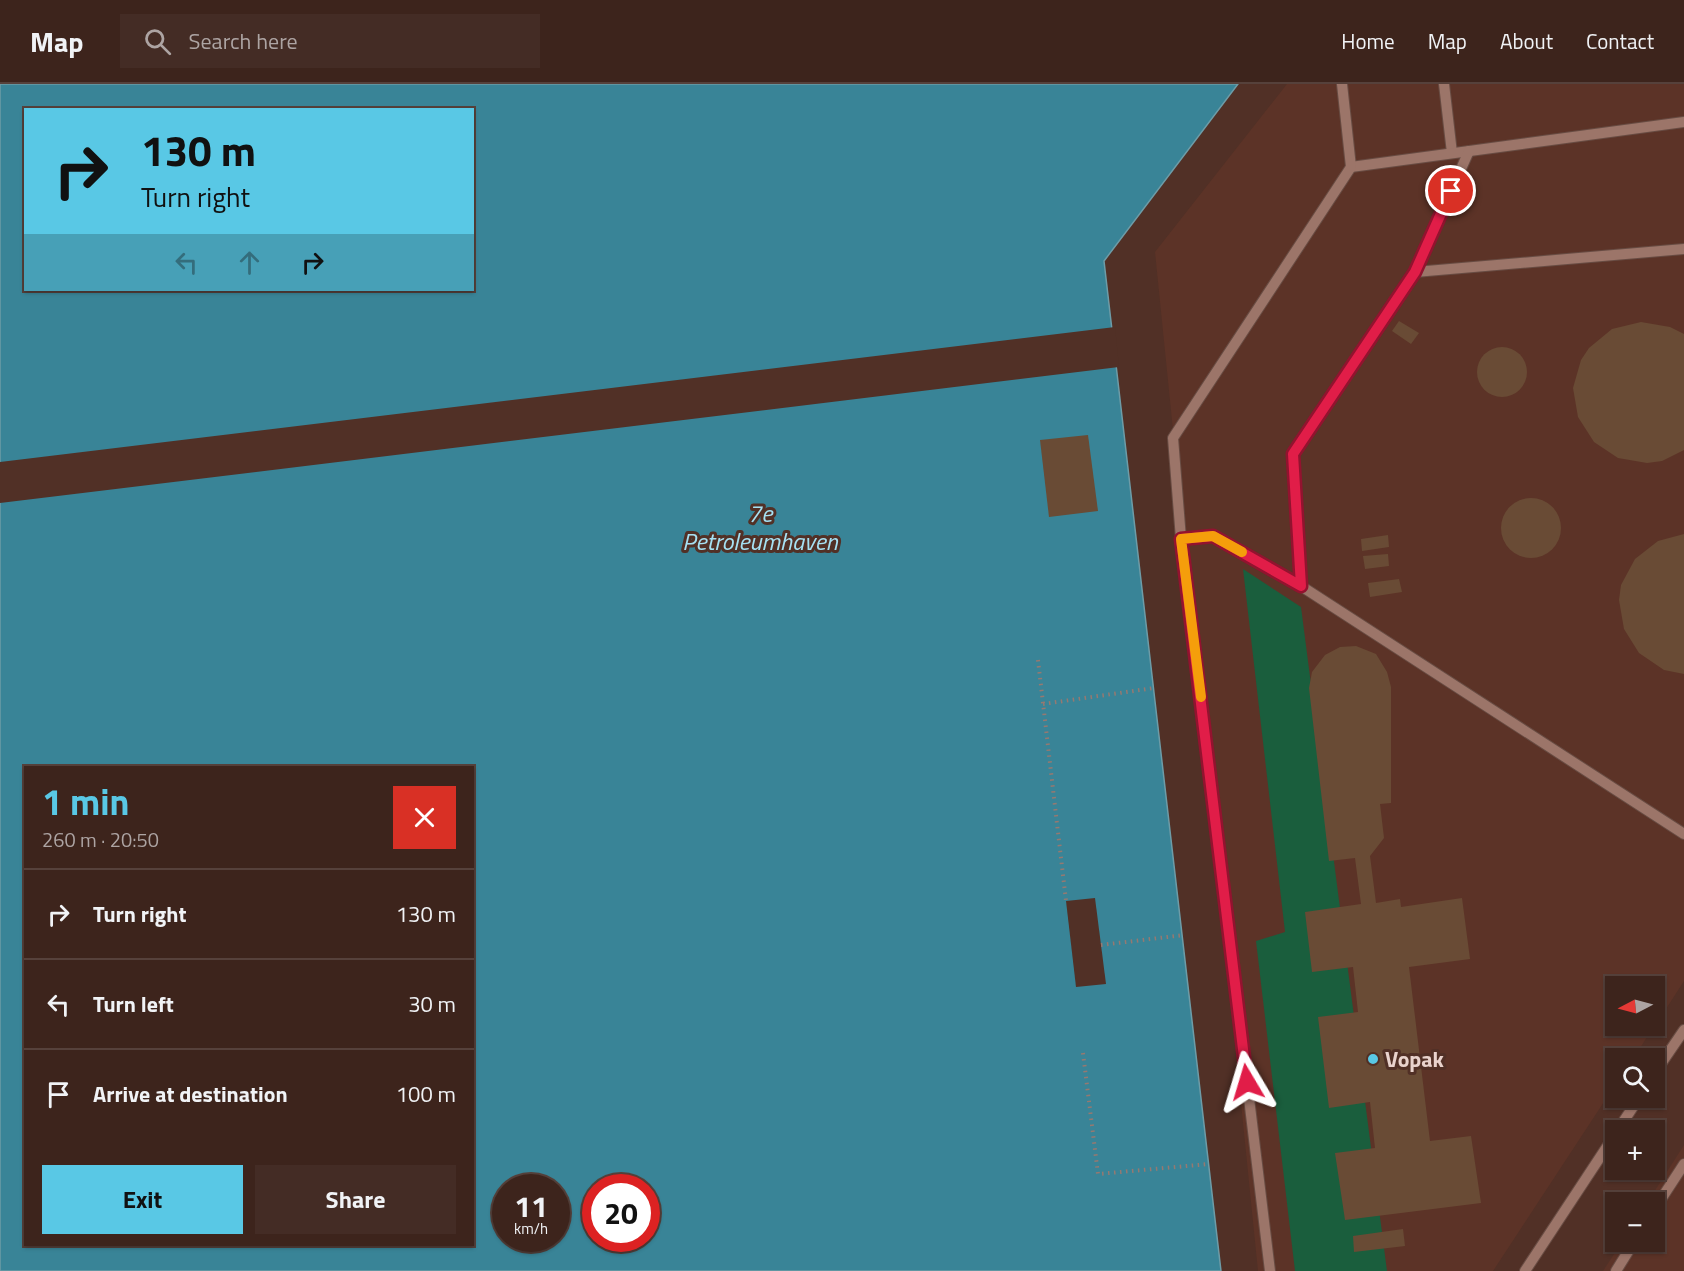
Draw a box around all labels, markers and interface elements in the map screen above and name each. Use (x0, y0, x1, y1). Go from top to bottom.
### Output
search box (120, 14, 540, 68)
text: Map (30, 20, 84, 63)
text: Search here (189, 24, 298, 58)
icon: search (141, 25, 174, 58)
text: Home (1341, 25, 1395, 57)
text: Map (1428, 25, 1467, 57)
text: About (1500, 25, 1553, 57)
text: Contact (1586, 25, 1654, 57)
text: 130 m (141, 118, 256, 182)
icon: right (42, 132, 120, 210)
pin (1425, 165, 1476, 216)
icon: arrive (1434, 174, 1467, 207)
text: Turn right (141, 176, 250, 217)
icon: left (170, 246, 203, 279)
icon: ahead (233, 246, 266, 279)
icon: right (296, 246, 329, 279)
water label: 7e Petroleumhaven (682, 495, 839, 559)
text: 1 min (42, 774, 129, 829)
button: close (393, 786, 456, 849)
text: 260 m · 20:50 (42, 824, 159, 855)
text: Turn right (93, 897, 187, 931)
text: 130 m (396, 897, 456, 931)
icon: right (42, 898, 75, 931)
north arrow (1605, 976, 1665, 1036)
map controls (1605, 976, 1665, 1252)
text: Turn left (93, 987, 174, 1021)
text: 30 m (408, 987, 456, 1021)
icon: left (42, 988, 75, 1021)
place label: Vopak (1385, 1042, 1445, 1076)
button: search (1605, 1048, 1665, 1108)
position arrow (1215, 1050, 1279, 1114)
marker: Vopak (1366, 1052, 1380, 1066)
text: Arrive at destination (93, 1077, 288, 1111)
text: 100 m (396, 1077, 456, 1111)
icon: arrive (42, 1078, 75, 1111)
button: + (1605, 1120, 1665, 1180)
button: Exit (42, 1165, 243, 1234)
button: Share (255, 1165, 456, 1234)
speed limit sign: 20 (582, 1174, 660, 1252)
text: 11 (514, 1183, 548, 1229)
button: − (1605, 1192, 1665, 1252)
text: km/h (514, 1217, 548, 1240)

